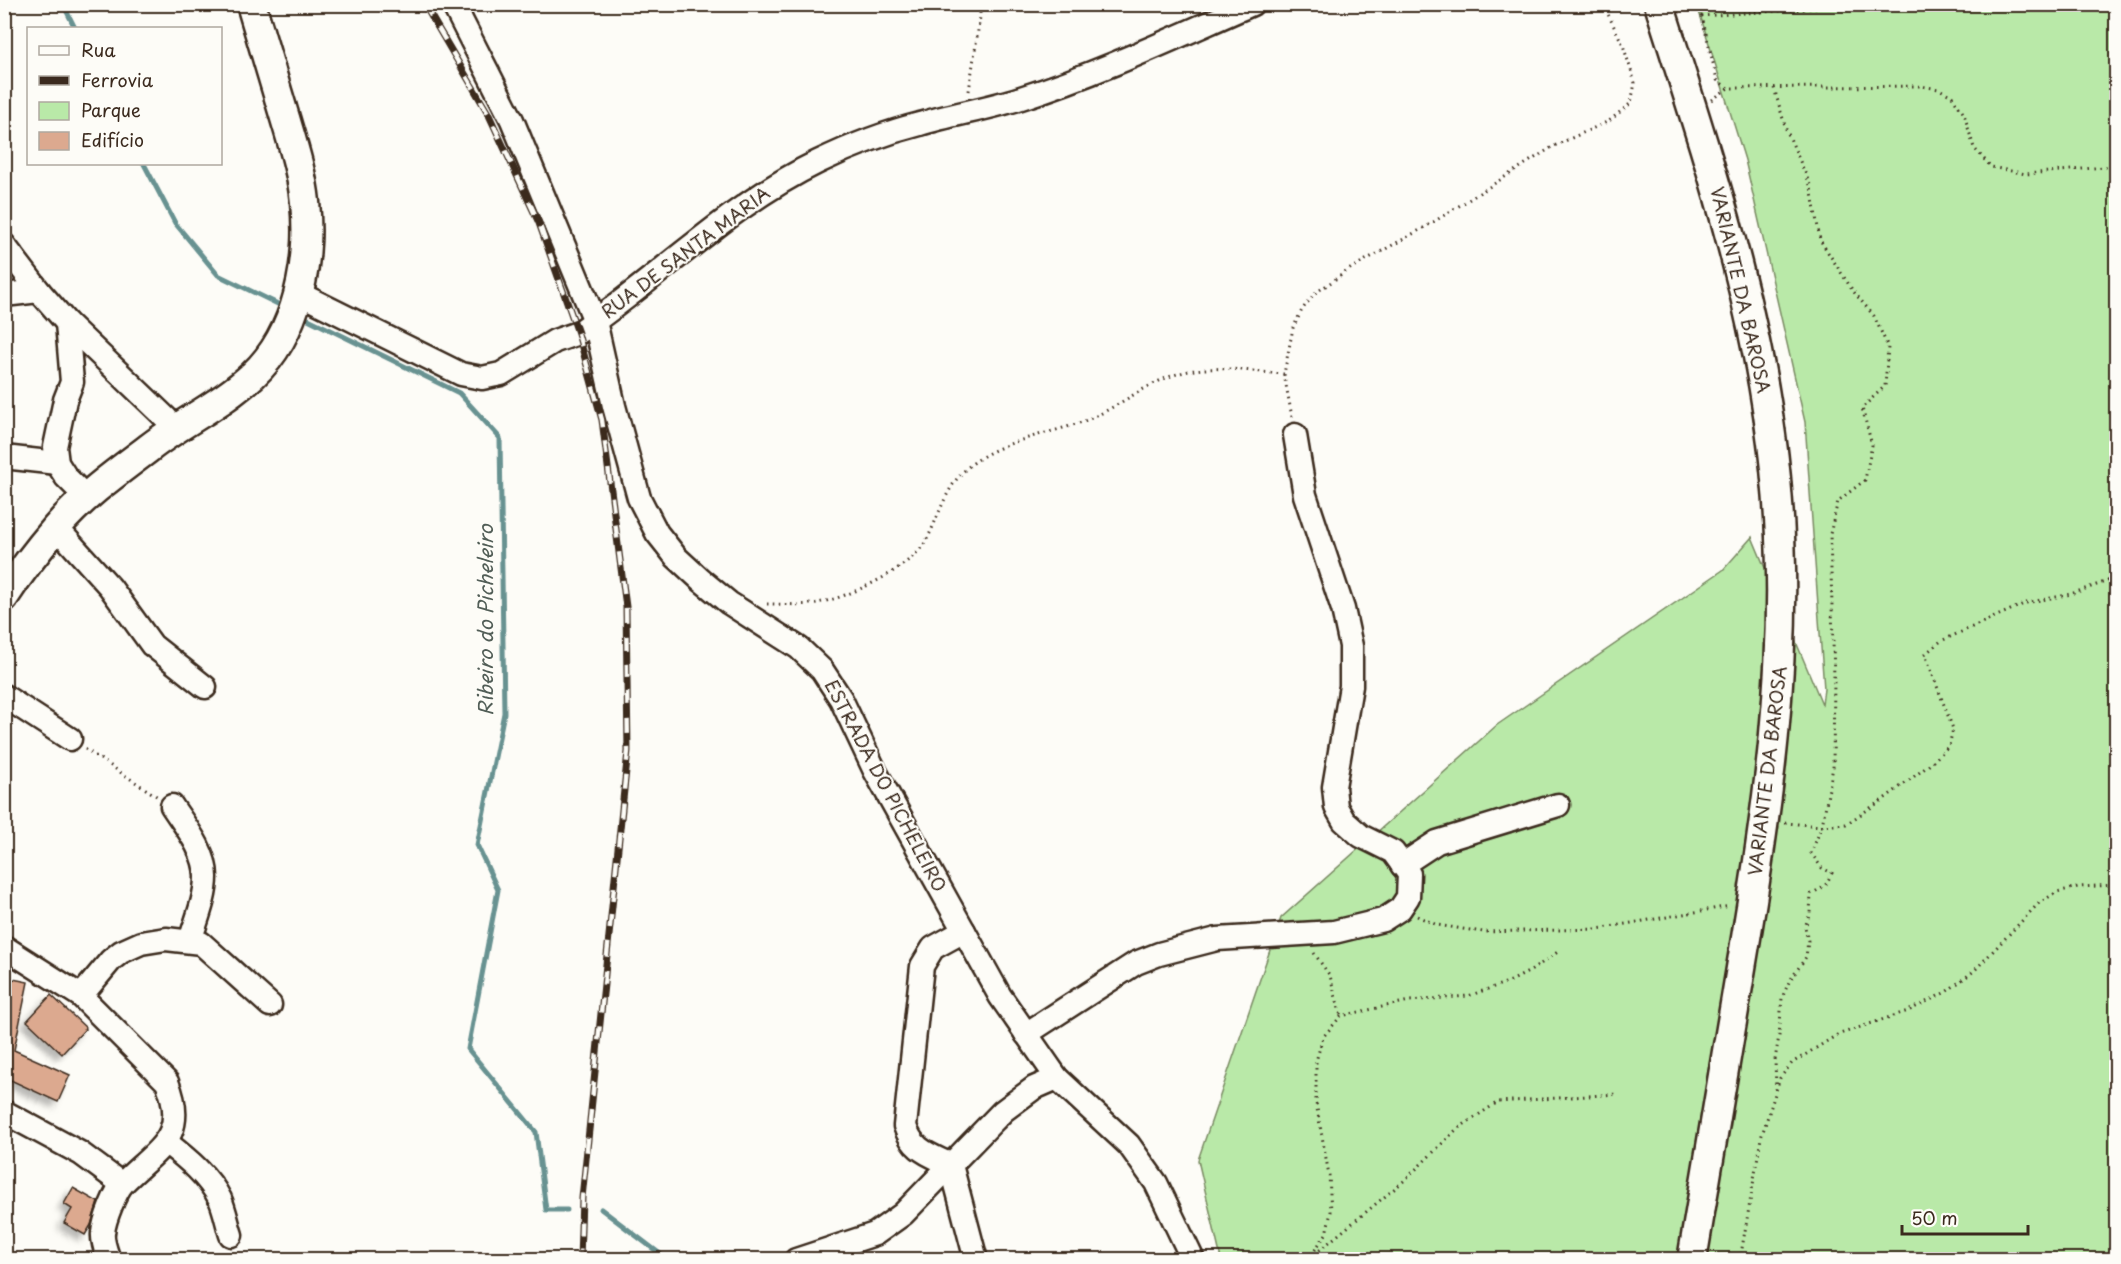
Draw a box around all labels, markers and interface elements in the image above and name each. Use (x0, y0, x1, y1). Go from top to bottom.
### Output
legend (27, 27, 222, 165)
text: Rua (81, 36, 116, 63)
text: Ferrovia (81, 66, 154, 93)
text: Parque (81, 96, 141, 123)
text: Edifício (81, 126, 144, 153)
street label: RUA DE SANTA MARIA (595, 179, 775, 324)
street label: VARIANTE DA BAROSA (1705, 184, 1778, 396)
water label: Ribeiro do Picheleiro (470, 523, 500, 716)
street label: VARIANTE DA BAROSA (1740, 664, 1793, 877)
street label: ESTRADA DO PICHELEIRO (819, 674, 954, 896)
scale bar (1902, 1198, 2028, 1236)
text: 50 m (1911, 1204, 1958, 1231)

